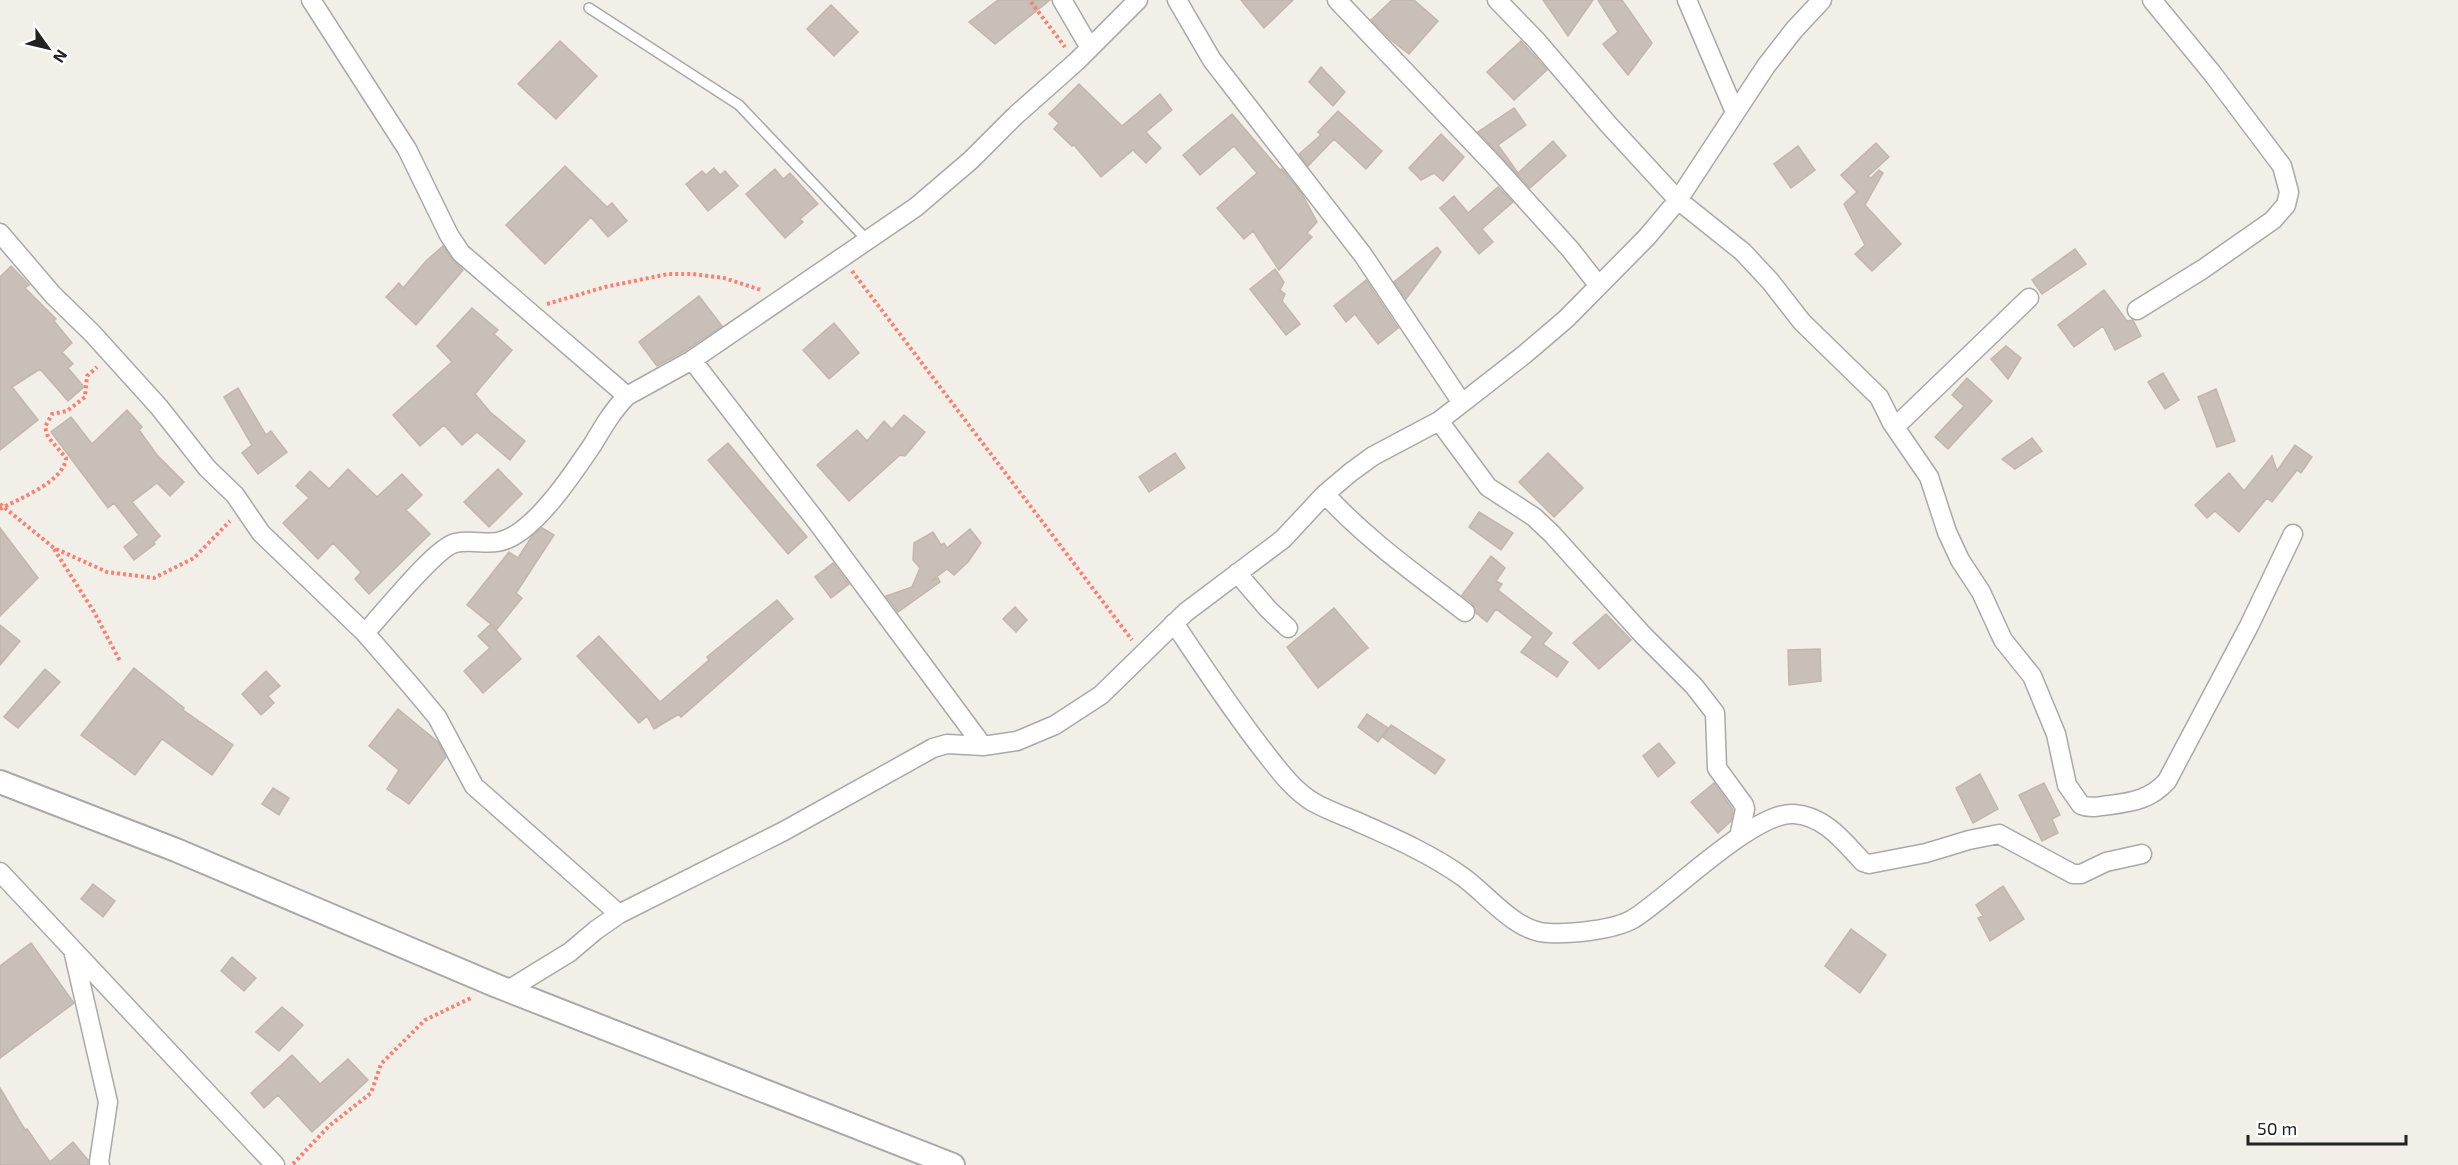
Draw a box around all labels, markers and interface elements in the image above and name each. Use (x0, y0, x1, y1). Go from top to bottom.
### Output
north arrow (18, 18, 78, 78)
text: N (50, 47, 72, 67)
scale bar (2248, 1108, 2406, 1146)
text: 50 m (2257, 1117, 2297, 1139)

